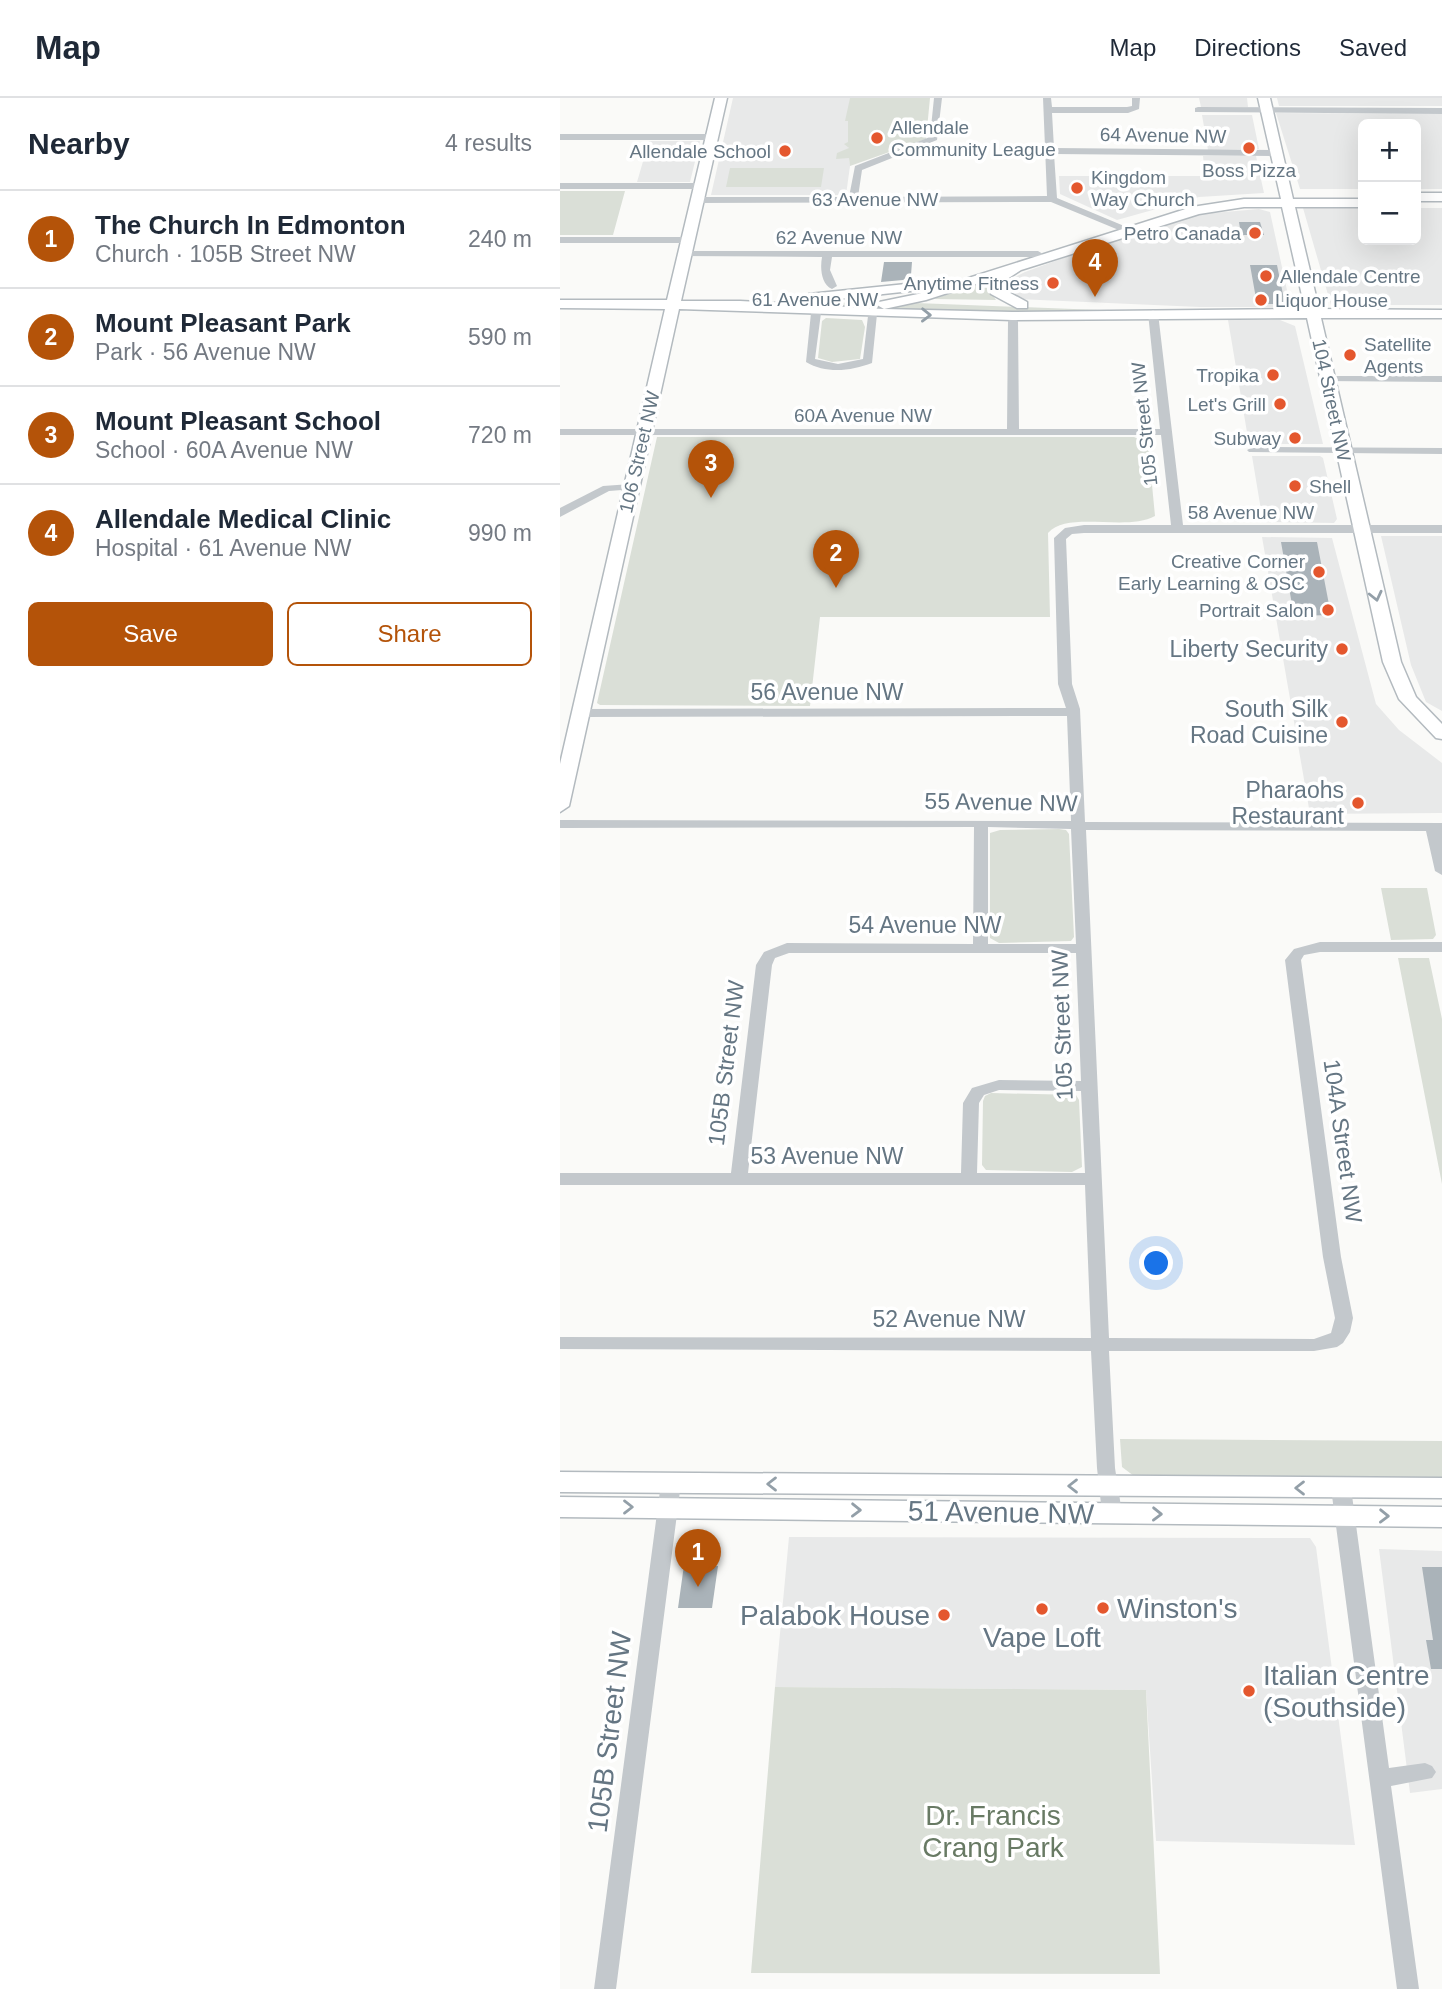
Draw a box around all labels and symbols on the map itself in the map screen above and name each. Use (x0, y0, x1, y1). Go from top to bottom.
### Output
place label: Allendale Community League (891, 117, 1056, 160)
street label: 64 Avenue NW (1100, 124, 1226, 147)
marker: Allendale Community League (869, 130, 885, 146)
marker: Boss Pizza (1241, 140, 1257, 156)
place label: Allendale School (629, 141, 771, 162)
marker: Allendale School (777, 143, 793, 159)
place label: Boss Pizza (1202, 160, 1296, 181)
place label: Kingdom Way Church (1091, 167, 1195, 210)
marker: Kingdom Way Church (1069, 180, 1085, 196)
street label: 63 Avenue NW (812, 189, 938, 210)
place label: Petro Canada (1124, 223, 1241, 244)
marker: Petro Canada (1247, 225, 1263, 241)
street label: 62 Avenue NW (776, 227, 902, 248)
pin: 4 (1072, 239, 1118, 297)
place label: Allendale Centre (1280, 266, 1420, 287)
marker: Allendale Centre (1258, 268, 1274, 284)
place label: Anytime Fitness (904, 273, 1039, 294)
marker: Anytime Fitness (1045, 275, 1061, 291)
street label: 61 Avenue NW (752, 289, 878, 310)
place label: Liquor House (1275, 290, 1388, 311)
marker: Liquor House (1253, 292, 1269, 308)
one-way arrow (921, 307, 932, 322)
place label: Satellite Agents (1364, 334, 1432, 377)
street label: 104 Street NW (1308, 337, 1355, 463)
marker: Satellite Agents (1342, 347, 1358, 363)
street label: 105 Street NW (1128, 361, 1161, 487)
place label: Tropika (1196, 365, 1259, 386)
marker: Tropika (1265, 367, 1281, 383)
street label: 106 Street NW (615, 389, 664, 515)
place label: Let's Grill (1187, 394, 1266, 415)
marker: Let's Grill (1272, 396, 1288, 412)
street label: 60A Avenue NW (794, 405, 932, 426)
place label: Subway (1213, 428, 1281, 449)
marker: Subway (1287, 430, 1303, 446)
pin: 3 (688, 440, 734, 498)
place label: Shell (1309, 476, 1351, 497)
marker: Shell (1287, 478, 1303, 494)
street label: 58 Avenue NW (1188, 502, 1314, 523)
pin: 2 (813, 530, 859, 588)
place label: Creative Corner Early Learning & OSC (1118, 551, 1306, 594)
marker: Creative Corner Early Learning & OSC (1311, 564, 1327, 580)
one-way arrow (1368, 590, 1383, 602)
place label: Portrait Salon (1199, 600, 1314, 621)
marker: Portrait Salon (1320, 602, 1336, 618)
place label: Liberty Security (1169, 636, 1328, 662)
marker: Liberty Security (1334, 641, 1350, 657)
street label: 56 Avenue NW (750, 679, 904, 705)
place label: South Silk Road Cuisine (1190, 696, 1328, 748)
marker: South Silk Road Cuisine (1334, 714, 1350, 730)
place label: Pharaohs Restaurant (1231, 777, 1345, 829)
street label: 55 Avenue NW (924, 788, 1078, 816)
marker: Pharaohs Restaurant (1350, 795, 1366, 811)
street label: 54 Avenue NW (848, 912, 1002, 938)
street label: 105 Street NW (1046, 949, 1078, 1101)
street label: 105B Street NW (703, 979, 749, 1147)
street label: 104A Street NW (1319, 1058, 1367, 1225)
street label: 53 Avenue NW (750, 1143, 904, 1169)
your location (1139, 1246, 1173, 1280)
street label: 52 Avenue NW (872, 1306, 1026, 1332)
one-way arrow (766, 1476, 777, 1491)
one-way arrow (1067, 1478, 1078, 1494)
one-way arrow (1295, 1480, 1305, 1496)
street label: 51 Avenue NW (908, 1495, 1095, 1530)
one-way arrow (623, 1499, 634, 1515)
one-way arrow (851, 1502, 861, 1518)
one-way arrow (1152, 1506, 1162, 1522)
one-way arrow (1379, 1508, 1390, 1523)
pin: 1 (675, 1529, 721, 1587)
place label: Winston's (1117, 1593, 1238, 1624)
place label: Palabok House (740, 1600, 930, 1631)
marker: Winston's (1095, 1600, 1111, 1616)
marker: Vape Loft (1034, 1601, 1050, 1617)
marker: Palabok House (936, 1607, 952, 1623)
place label: Vape Loft (983, 1622, 1101, 1653)
street label: 105B Street NW (582, 1629, 637, 1834)
place label: Italian Centre (Southside) (1263, 1660, 1430, 1723)
marker: Italian Centre (Southside) (1241, 1683, 1257, 1699)
park label: Dr. Francis Crang Park (922, 1800, 1065, 1863)

